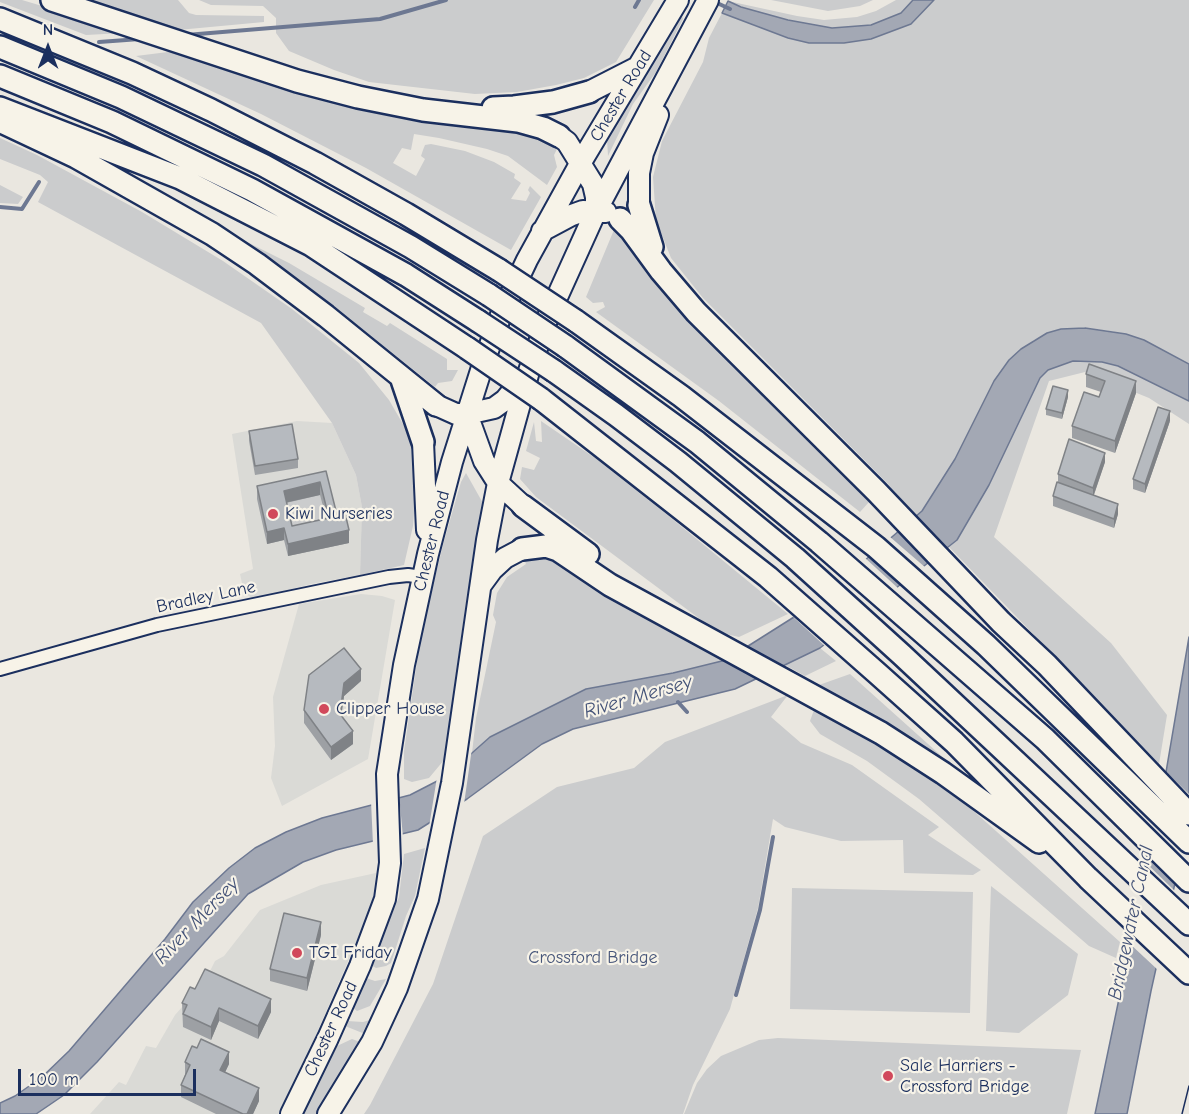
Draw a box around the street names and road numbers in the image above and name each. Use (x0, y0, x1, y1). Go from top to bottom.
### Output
street label: Chester Road (585, 46, 657, 146)
street label: Chester Road (409, 488, 455, 594)
street label: Bradley Lane (154, 576, 258, 618)
street label: Chester Road (299, 978, 363, 1080)

